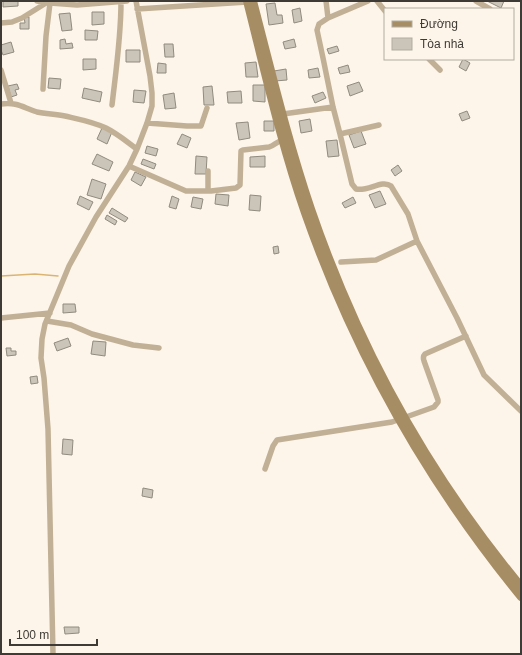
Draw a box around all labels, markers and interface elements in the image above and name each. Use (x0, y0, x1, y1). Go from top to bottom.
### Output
legend (384, 8, 514, 60)
text: Đường (420, 17, 458, 31)
text: Tòa nhà (420, 37, 464, 51)
scale bar (10, 621, 97, 647)
text: 100 m (16, 628, 49, 642)

